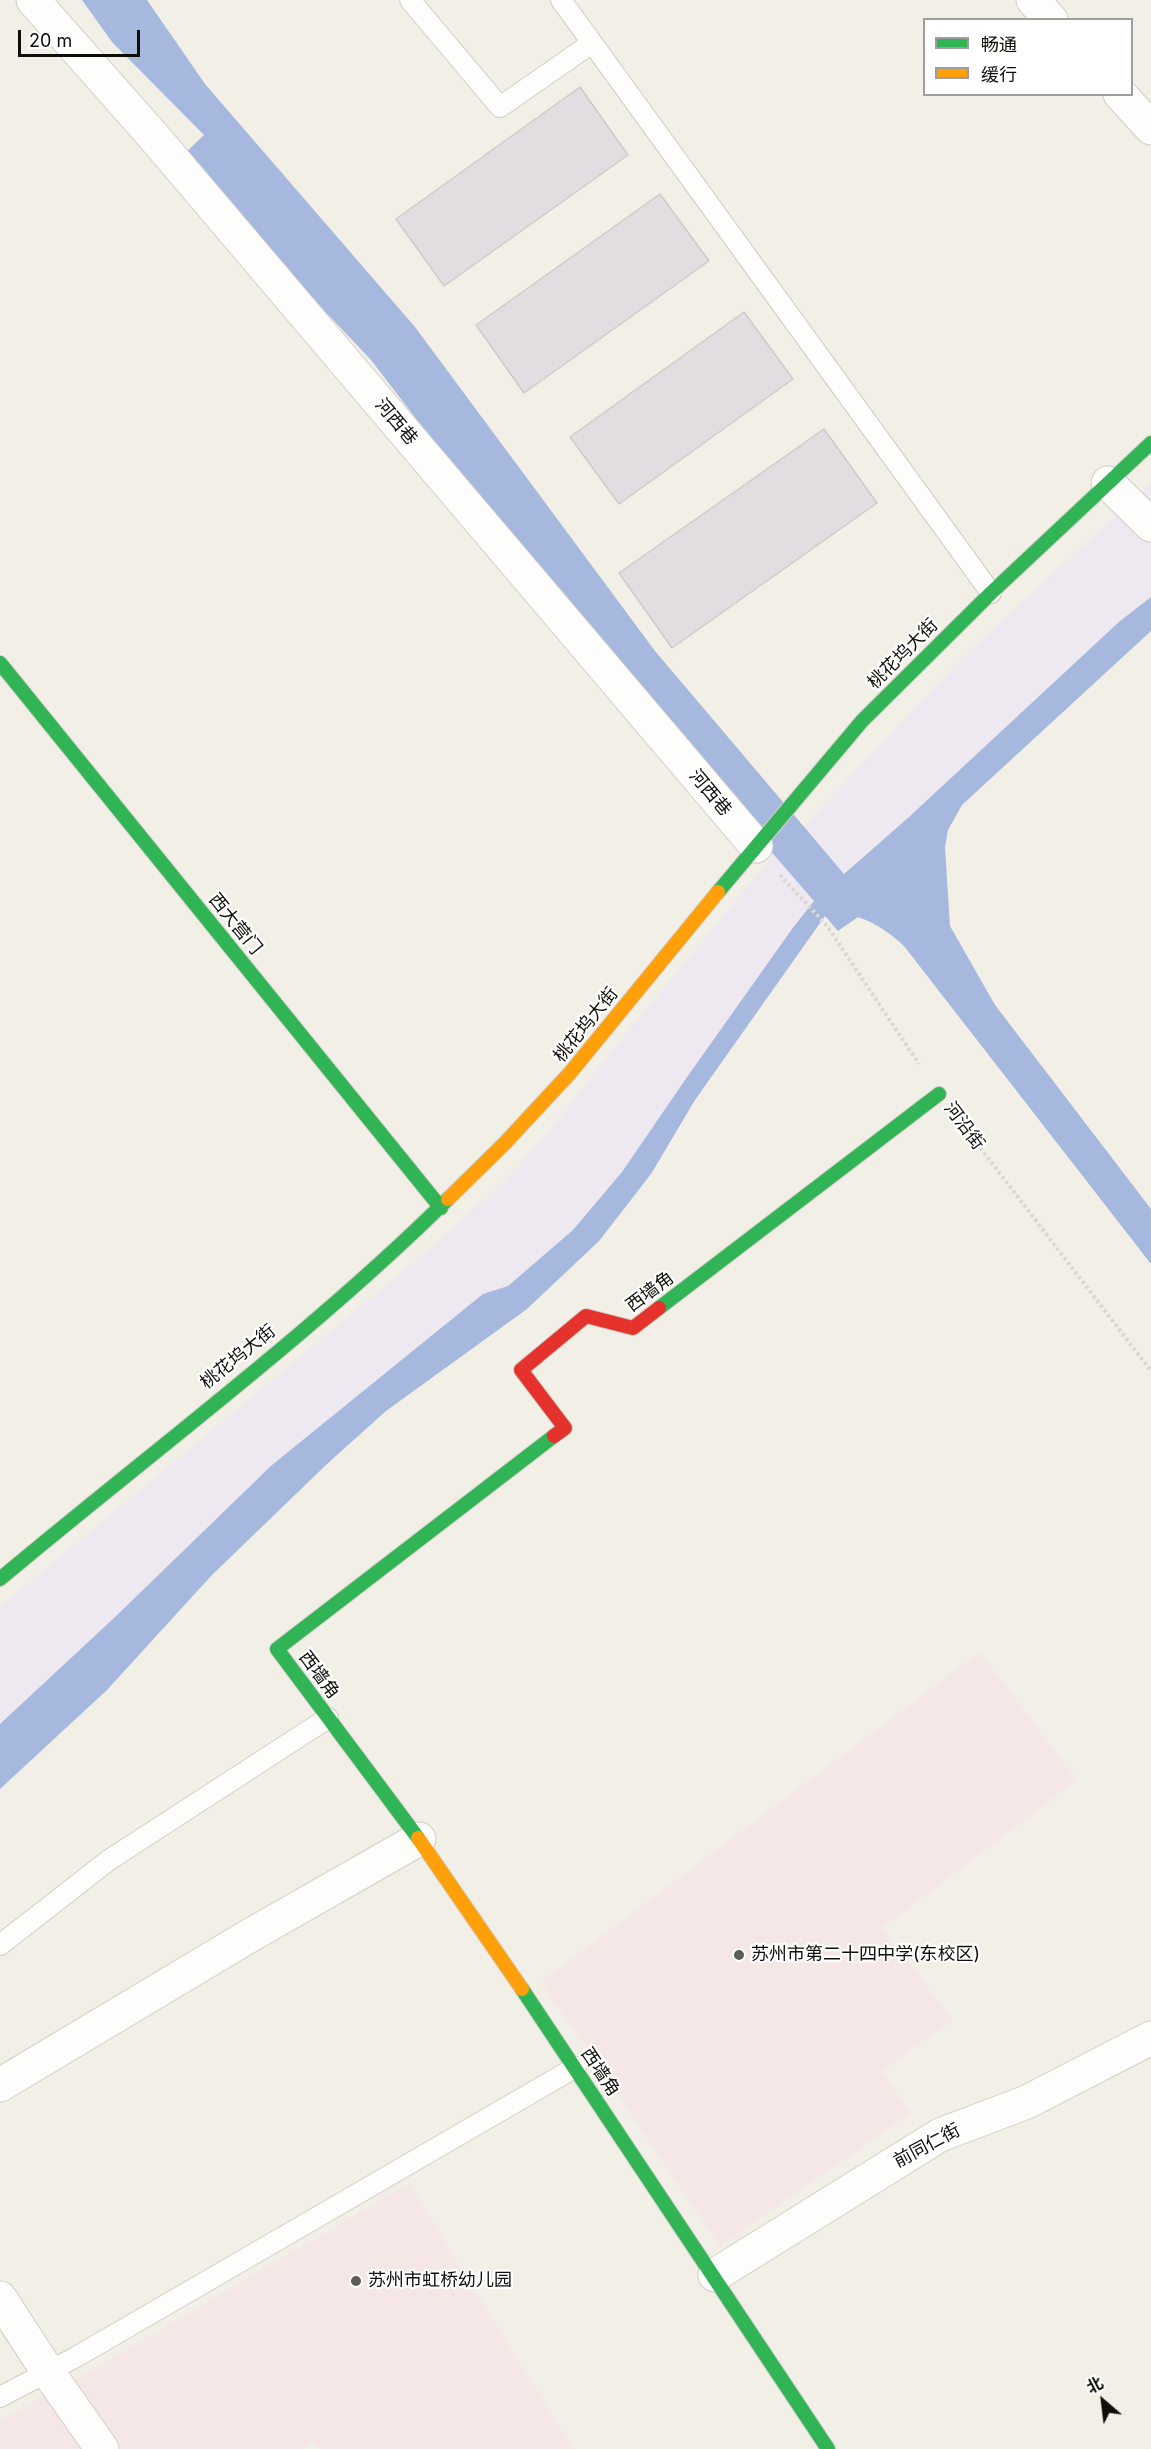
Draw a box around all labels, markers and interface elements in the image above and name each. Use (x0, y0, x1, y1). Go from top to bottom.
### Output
scale bar (21, 18, 142, 56)
legend (923, 18, 1133, 96)
text: 20 m (29, 30, 72, 51)
text: 畅通 (981, 34, 1017, 55)
text: 缓行 (981, 64, 1017, 85)
street label: 河西巷 (370, 394, 422, 450)
street label: 桃花坞大街 (864, 615, 942, 693)
street label: 河西巷 (684, 765, 736, 821)
street label: 西大营门 (204, 889, 266, 959)
street label: 桃花坞大街 (549, 983, 623, 1067)
street label: 河沿街 (939, 1098, 989, 1154)
street label: 西墙角 (622, 1267, 678, 1317)
street label: 桃花坞大街 (196, 1320, 280, 1394)
street label: 西墙角 (294, 1647, 344, 1703)
place label: 苏州市第二十四中学(东校区) (751, 1944, 980, 1966)
marker: 苏州市第二十四中学(东校区) (732, 1948, 746, 1962)
street label: 西墙角 (576, 2044, 624, 2100)
street label: 前同仁街 (890, 2120, 964, 2172)
place label: 苏州市虹桥幼儿园 (368, 2270, 512, 2292)
marker: 苏州市虹桥幼儿园 (349, 2274, 363, 2288)
north arrow (1073, 2371, 1133, 2431)
text: 北 (1083, 2373, 1106, 2398)

